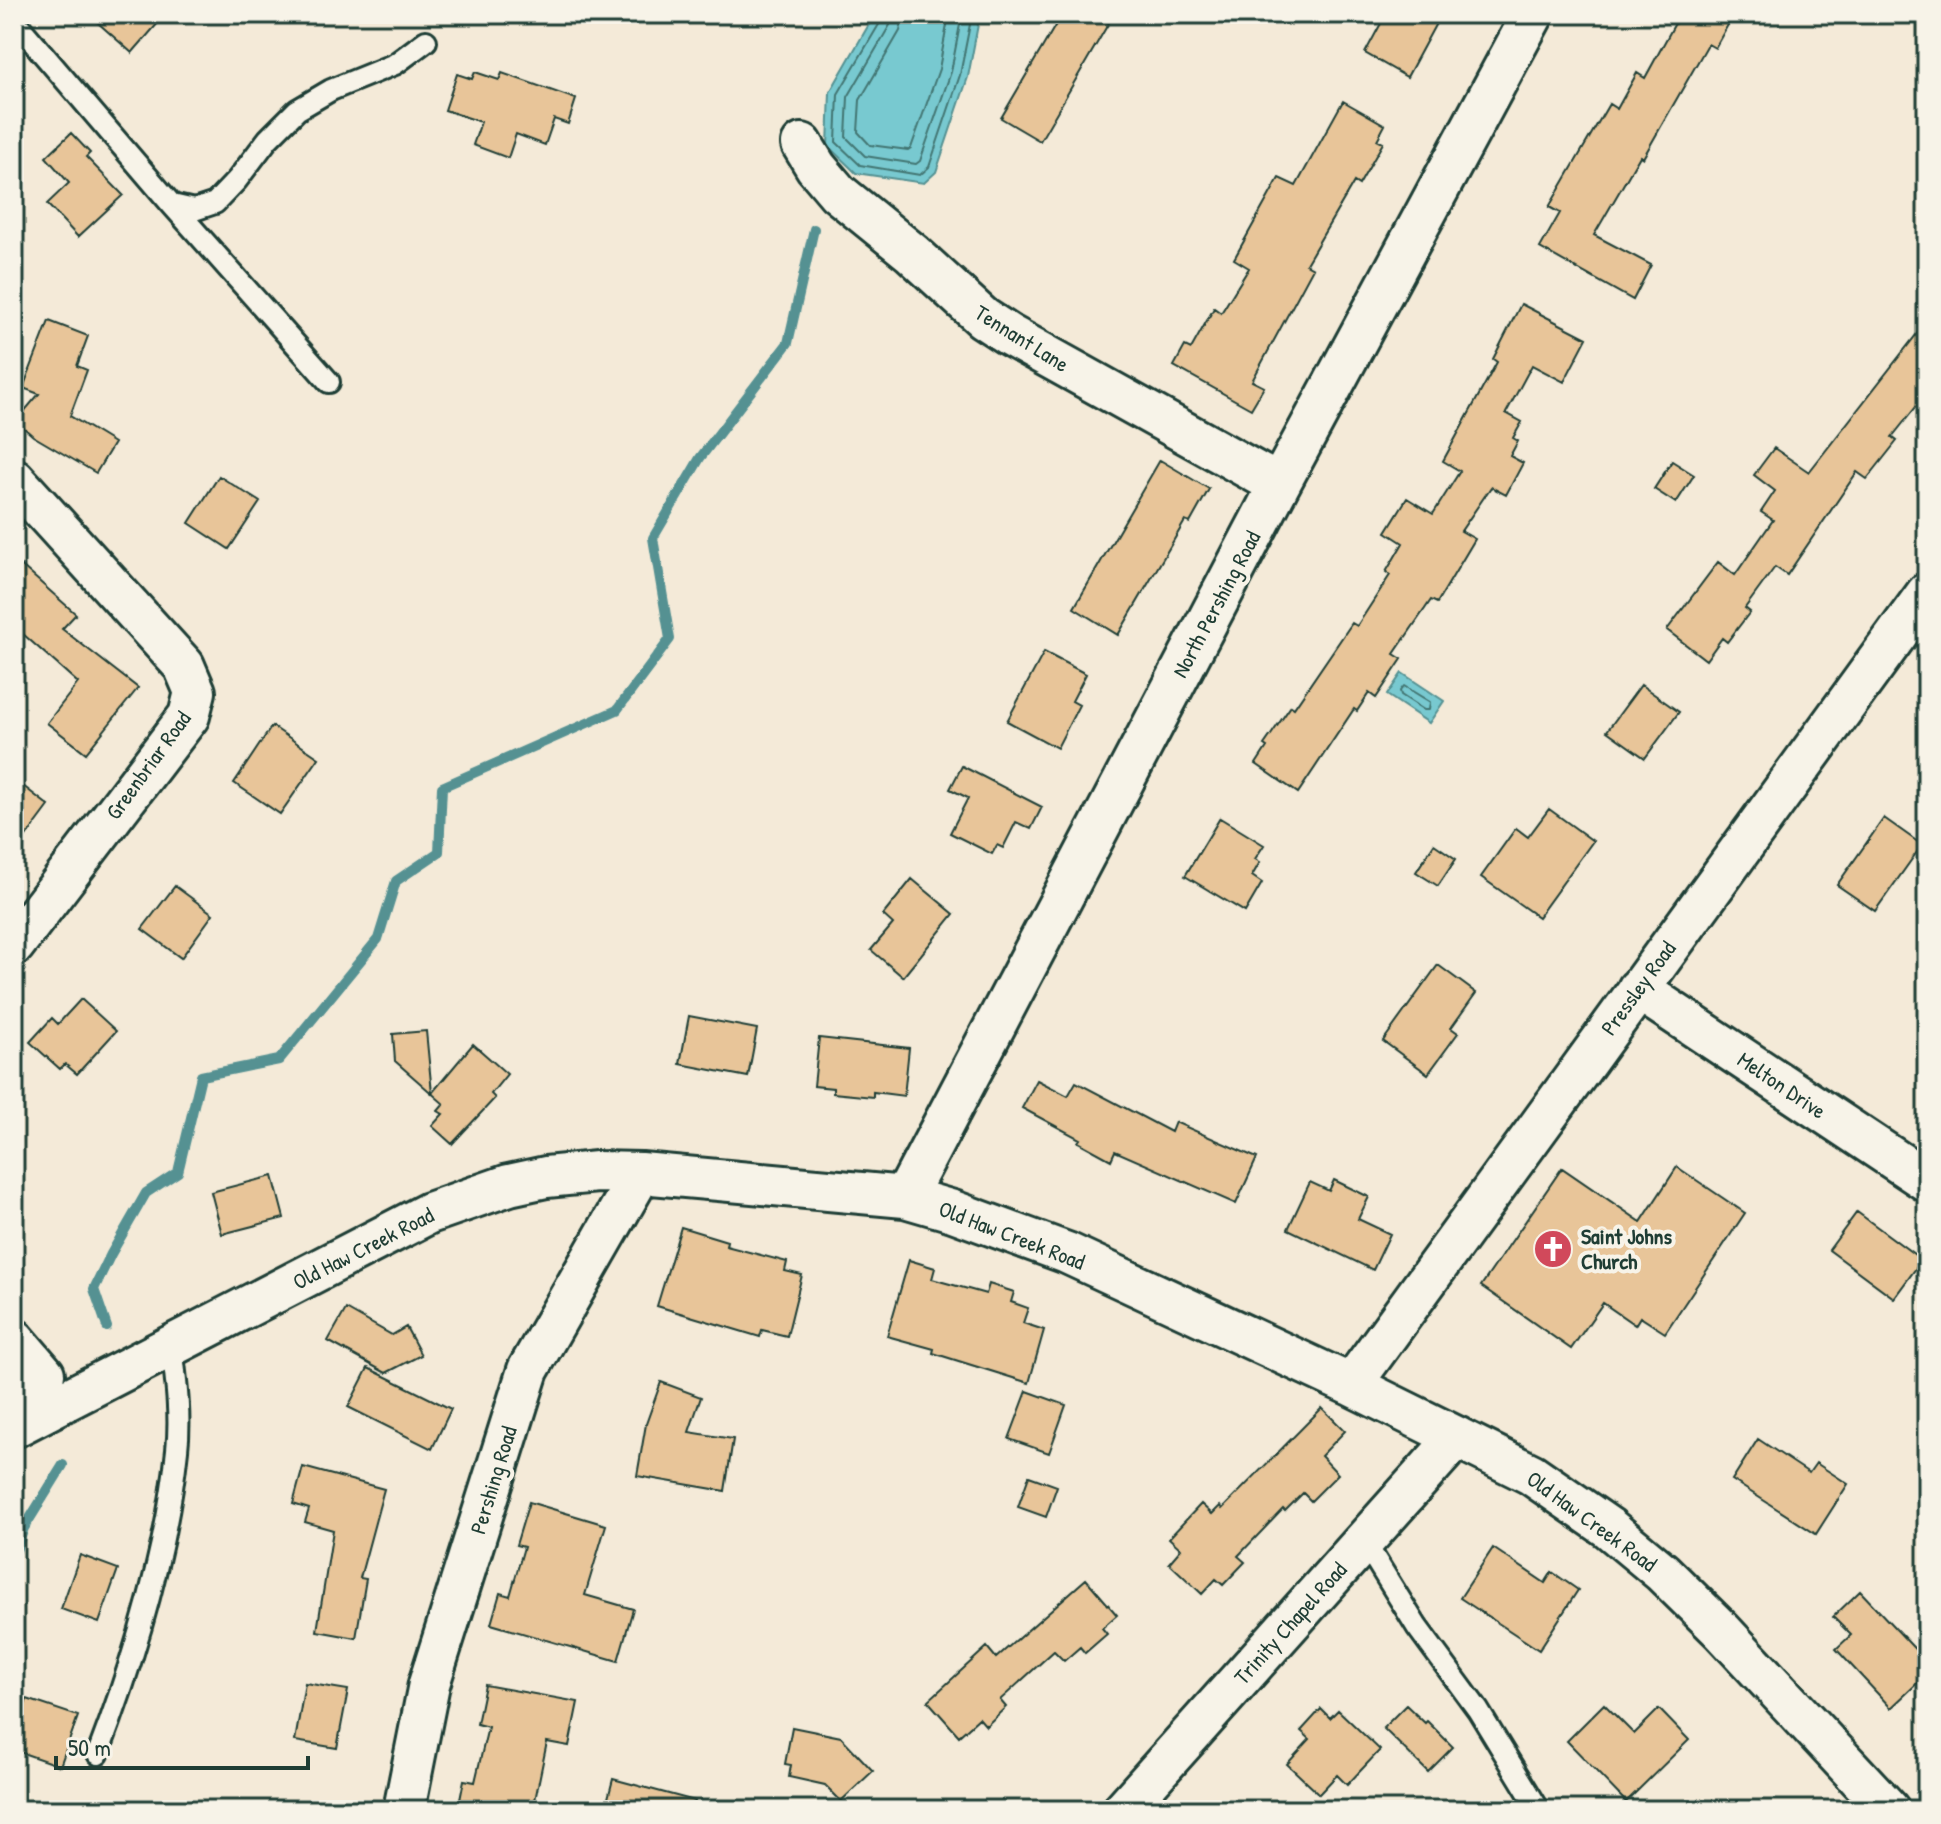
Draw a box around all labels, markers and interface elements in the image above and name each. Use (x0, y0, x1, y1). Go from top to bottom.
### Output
street label: Tennant Lane (969, 297, 1075, 379)
street label: North Pershing Road (1165, 525, 1268, 683)
street label: Greenbriar Road (98, 704, 198, 825)
street label: Pressley Road (1594, 934, 1683, 1041)
street label: Melton Drive (1732, 1044, 1832, 1126)
street label: Old Haw Creek Road (935, 1193, 1090, 1277)
street label: Old Haw Creek Road (287, 1199, 439, 1296)
place label: Saint Johns Church (1581, 1221, 1672, 1276)
church icon: Saint Johns Church (1532, 1228, 1574, 1270)
street label: Pershing Road (462, 1422, 524, 1538)
street label: Old Haw Creek Road (1521, 1464, 1664, 1579)
street label: Trinity Chapel Road (1227, 1555, 1353, 1691)
scale bar (56, 1720, 308, 1770)
text: 50 m (68, 1731, 111, 1763)

